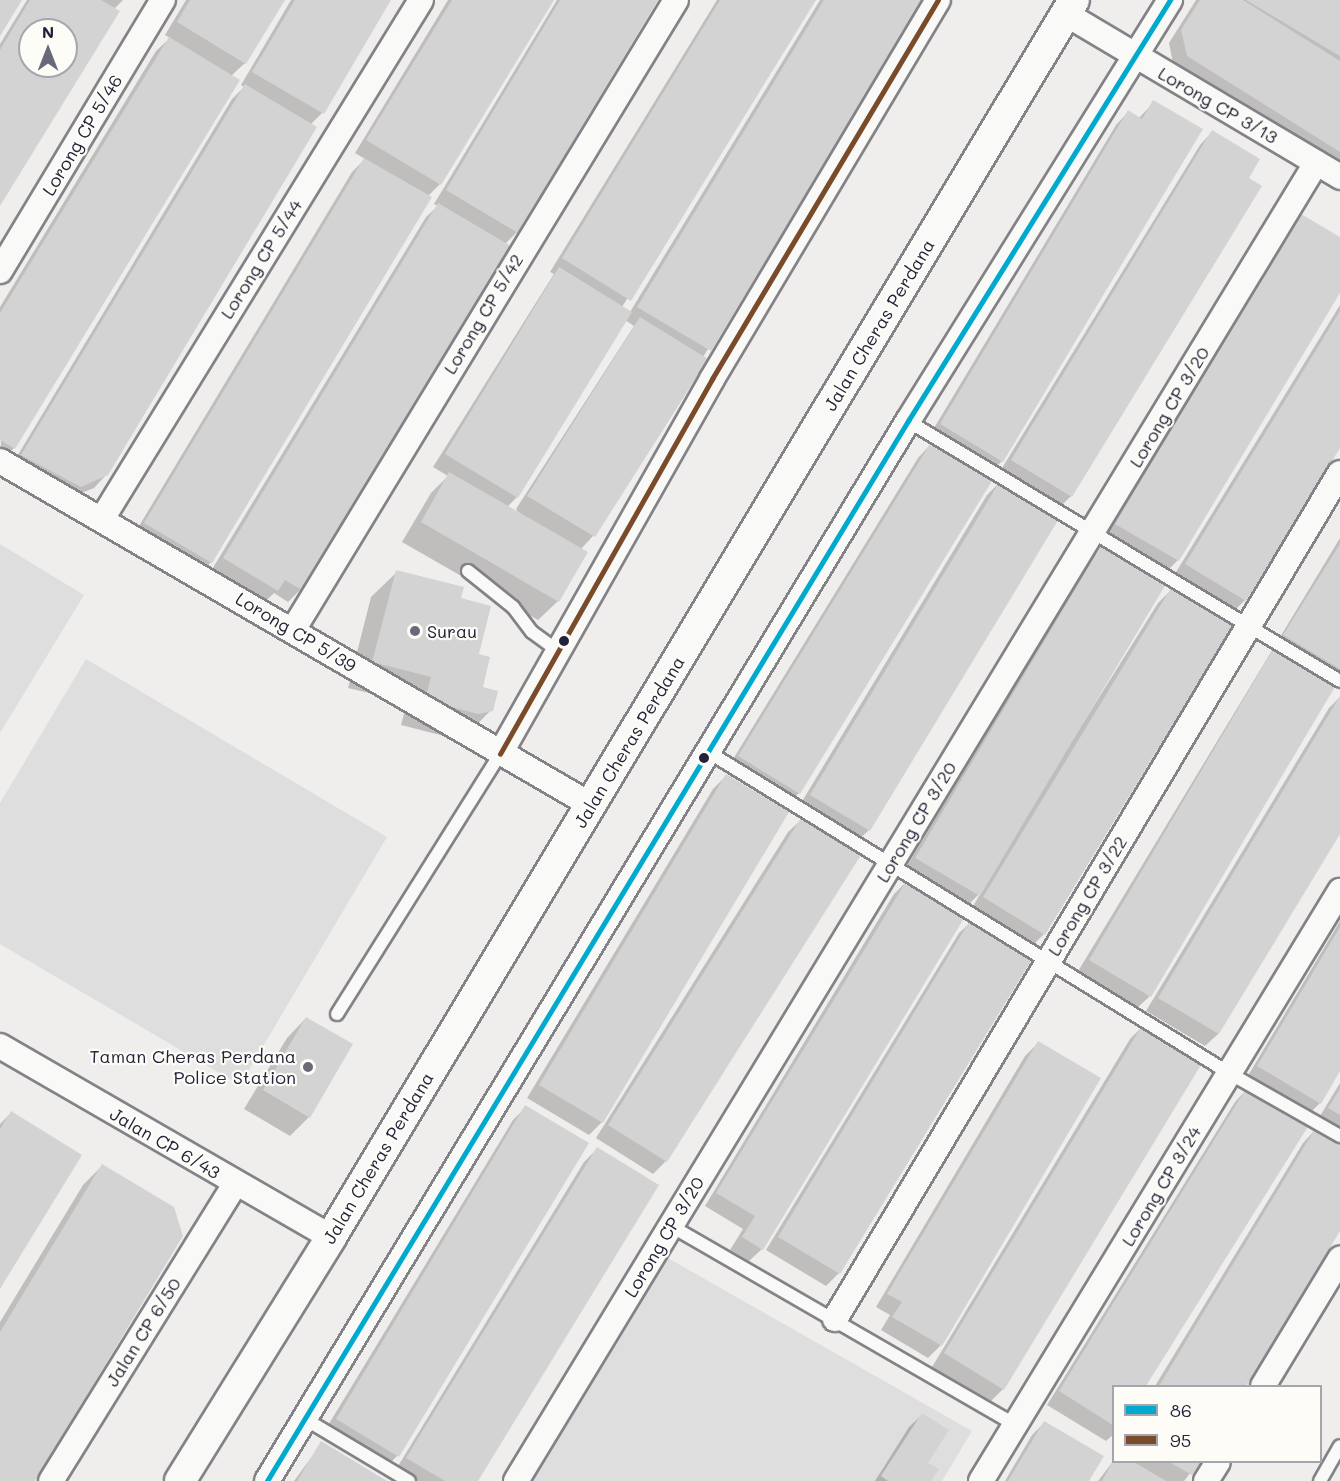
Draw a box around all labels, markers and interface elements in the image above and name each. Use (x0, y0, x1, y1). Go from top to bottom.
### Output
north arrow (18, 18, 78, 78)
text: N (42, 21, 54, 42)
street label: Lorong CP 3/13 (1154, 62, 1282, 148)
street label: Lorong CP 5/46 (37, 71, 127, 199)
street label: Lorong CP 5/44 (216, 195, 306, 323)
street label: Jalan Cheras Perdana (819, 235, 939, 415)
street label: Lorong CP 5/42 (439, 250, 527, 378)
street label: Lorong CP 3/20 (1125, 343, 1213, 471)
street label: Lorong CP 5/39 (232, 588, 360, 676)
place label: Surau (427, 620, 477, 642)
marker: Surau (408, 624, 422, 638)
unlabelled marker (558, 635, 570, 647)
street label: Jalan Cheras Perdana (569, 652, 689, 832)
unlabelled marker (698, 752, 710, 764)
street label: Lorong CP 3/20 (872, 758, 960, 886)
street label: Lorong CP 3/22 (1043, 832, 1131, 960)
place label: Taman Cheras Perdana Police Station (90, 1046, 296, 1088)
marker: Taman Cheras Perdana Police Station (301, 1060, 315, 1074)
street label: Jalan Cheras Perdana (318, 1068, 438, 1248)
street label: Jalan CP 6/43 (106, 1103, 224, 1183)
street label: Lorong CP 3/24 (1117, 1122, 1205, 1250)
street label: Lorong CP 3/20 (620, 1173, 708, 1301)
street label: Jalan CP 6/50 (101, 1274, 185, 1390)
legend (1112, 1385, 1322, 1463)
text: 86 (1170, 1398, 1192, 1422)
text: 95 (1170, 1428, 1191, 1452)

